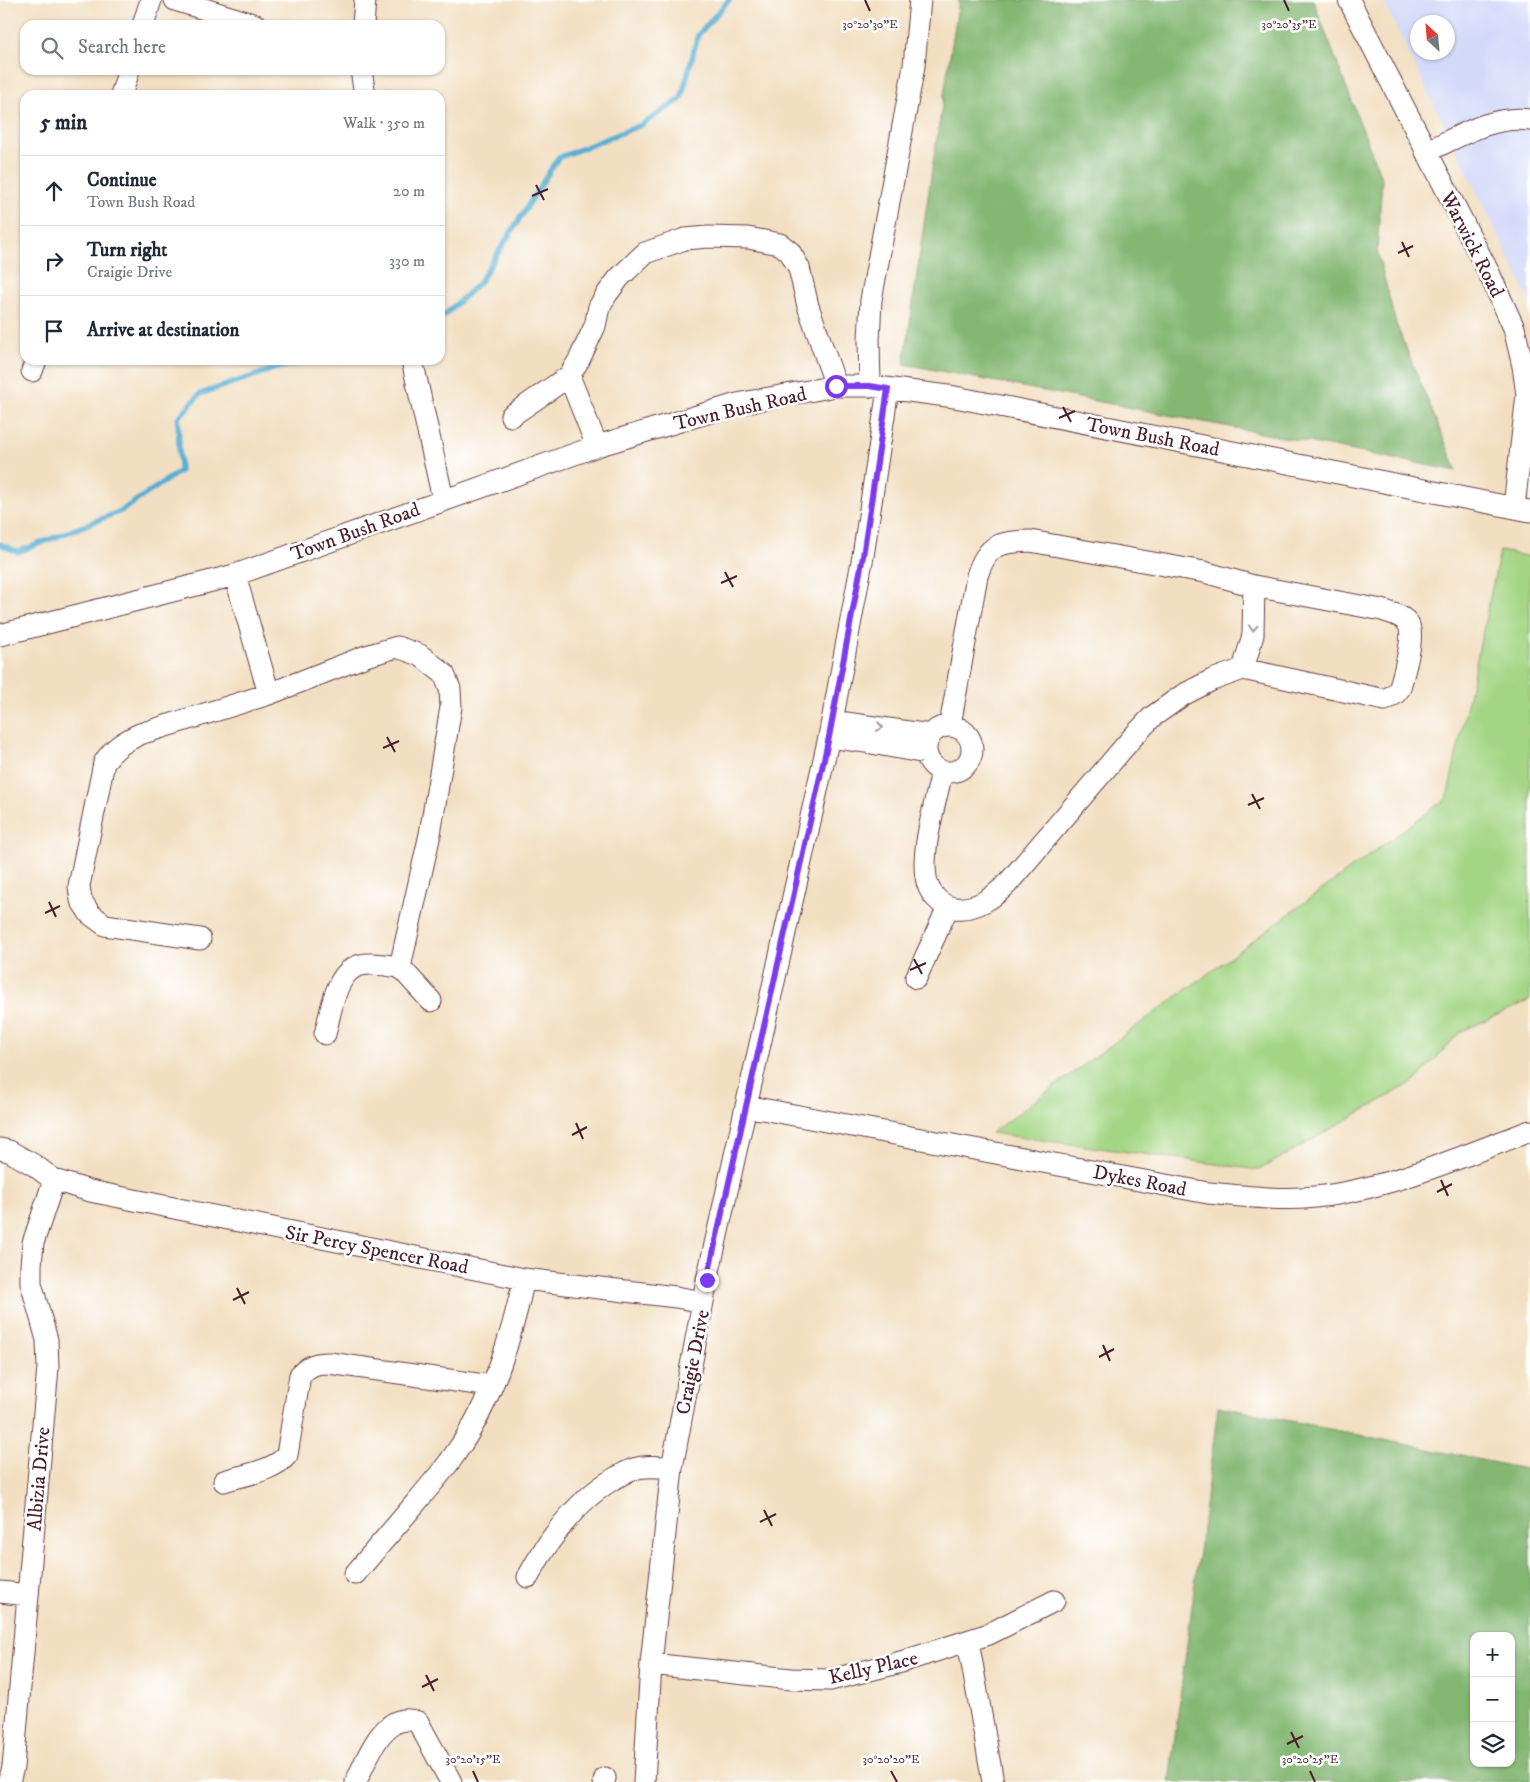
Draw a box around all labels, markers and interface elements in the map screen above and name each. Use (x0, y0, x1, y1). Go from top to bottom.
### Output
north arrow (1410, 15, 1455, 60)
text: 30°20'30"E (842, 17, 898, 32)
text: 30°20'35"E (1261, 17, 1317, 32)
search box (20, 20, 445, 75)
icon: search (38, 34, 66, 62)
text: Search here (78, 36, 166, 59)
text: 5 min (40, 110, 87, 136)
text: Walk · 350 m (343, 113, 425, 133)
text: Continue (87, 169, 157, 192)
icon: ahead (40, 177, 68, 205)
text: 20 m (393, 181, 425, 201)
street label: Warwick Road (1434, 187, 1509, 302)
text: Town Bush Road (87, 192, 195, 212)
text: Turn right (87, 239, 167, 262)
icon: right (40, 247, 68, 275)
text: 330 m (389, 251, 425, 271)
text: Craigie Drive (87, 262, 172, 282)
icon: arrive (40, 317, 68, 345)
text: Arrive at destination (87, 319, 239, 342)
route start (825, 375, 848, 398)
street label: Town Bush Road (672, 382, 809, 437)
street label: Town Bush Road (1084, 412, 1222, 463)
street label: Town Bush Road (288, 497, 423, 567)
one-way arrow (1247, 624, 1258, 632)
one-way arrow (876, 722, 885, 732)
street label: Dykes Road (1091, 1160, 1189, 1203)
street label: Sir Percy Spencer Road (283, 1220, 470, 1280)
route end (696, 1269, 719, 1292)
street label: Craigie Drive (671, 1308, 716, 1417)
street label: Albizia Drive (22, 1426, 56, 1532)
map controls (1470, 1632, 1515, 1767)
button: + (1470, 1632, 1515, 1677)
street label: Kelly Place (826, 1646, 920, 1691)
button: − (1470, 1677, 1515, 1722)
button: layers (1470, 1722, 1515, 1767)
text: 30°20'15"E (446, 1752, 501, 1767)
text: 30°20'20"E (863, 1752, 920, 1767)
text: 30°20'25"E (1282, 1752, 1339, 1767)

